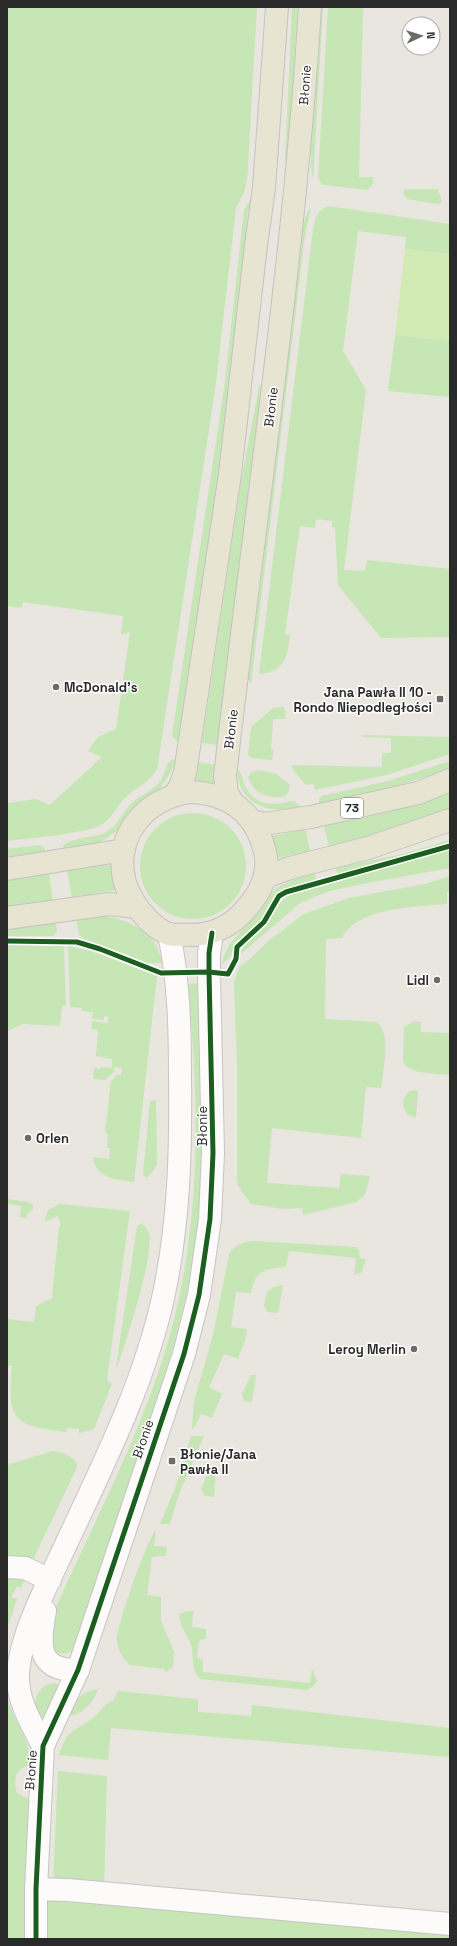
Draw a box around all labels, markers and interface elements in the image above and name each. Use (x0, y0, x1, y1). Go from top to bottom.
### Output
north arrow (401, 16, 441, 56)
text: N (424, 31, 438, 39)
street label: Błonie (295, 64, 315, 106)
street label: Błonie (260, 386, 282, 428)
place label: McDonald's (64, 679, 138, 696)
marker: McDonald's (51, 682, 61, 692)
place label: Jana Pawła II 10 - Rondo Niepodległości (293, 684, 432, 716)
marker: Jana Pawła II 10 - Rondo Niepodległości (435, 694, 445, 704)
street label: Błonie (220, 708, 242, 750)
road number: 73 (341, 798, 363, 818)
place label: Lidl (407, 972, 429, 989)
marker: Lidl (432, 975, 442, 985)
street label: Błonie (194, 1106, 211, 1146)
place label: Orlen (36, 1130, 69, 1147)
marker: Orlen (23, 1133, 33, 1143)
place label: Leroy Merlin (328, 1341, 406, 1358)
marker: Leroy Merlin (409, 1344, 419, 1354)
street label: Błonie (128, 1417, 158, 1461)
place label: Błonie/Jana Pawła II (180, 1446, 257, 1478)
marker: Błonie/Jana Pawła II (167, 1456, 177, 1466)
street label: Błonie (21, 1749, 41, 1791)

